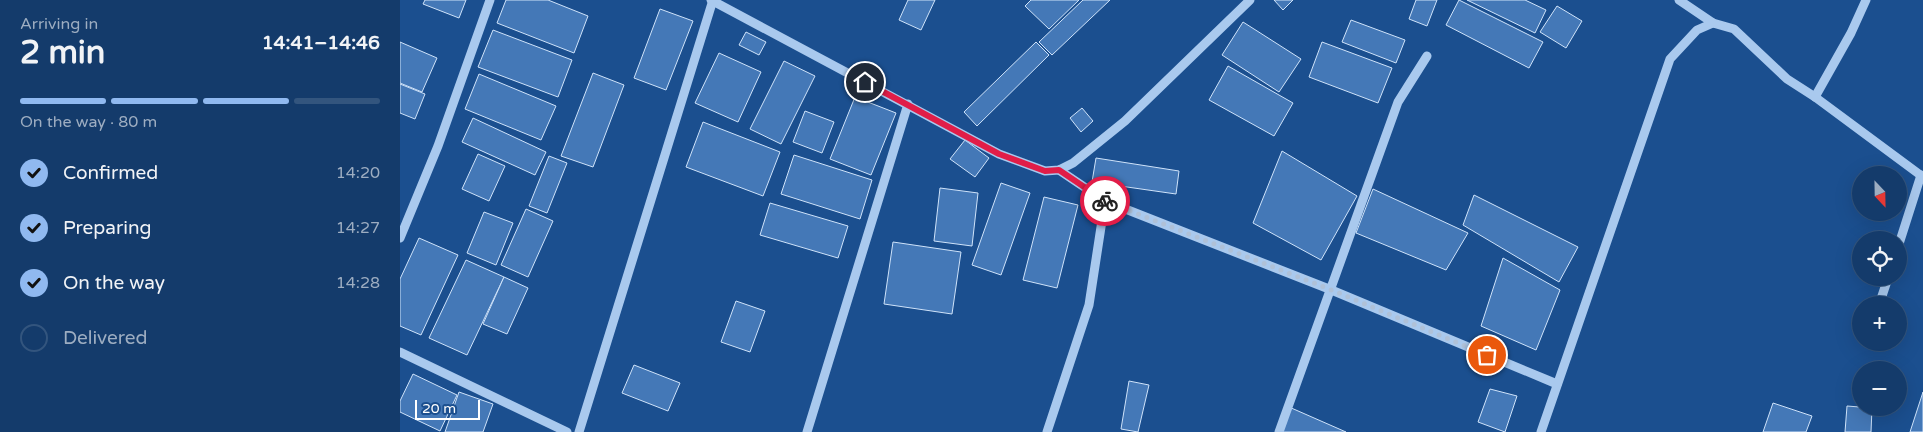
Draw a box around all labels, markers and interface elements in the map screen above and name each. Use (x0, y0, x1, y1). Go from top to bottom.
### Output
text: Arriving in (20, 14, 98, 34)
text: 14:41–14:46 (262, 32, 380, 54)
text: 2 min (20, 34, 105, 72)
pin (844, 61, 886, 103)
icon: home (851, 68, 879, 96)
text: On the way · 80 m (20, 112, 157, 132)
icon: check (20, 159, 48, 187)
text: Confirmed (63, 162, 158, 184)
text: 14:20 (336, 163, 380, 183)
north arrow (1852, 166, 1908, 221)
map controls (1852, 166, 1907, 416)
courier (1080, 176, 1130, 226)
icon: bike (1091, 187, 1119, 215)
icon: check (20, 214, 48, 242)
text: Preparing (63, 217, 152, 239)
text: 14:27 (336, 218, 380, 238)
button: locate (1852, 231, 1907, 286)
icon: check (20, 269, 48, 297)
text: On the way (63, 272, 165, 294)
text: 14:28 (336, 273, 380, 293)
button: + (1852, 296, 1907, 351)
text: Delivered (63, 327, 148, 349)
pin (1466, 334, 1508, 376)
icon: bag (1473, 341, 1501, 369)
button: − (1852, 361, 1907, 416)
scale bar (415, 397, 480, 420)
text: 20 m (422, 400, 456, 417)

